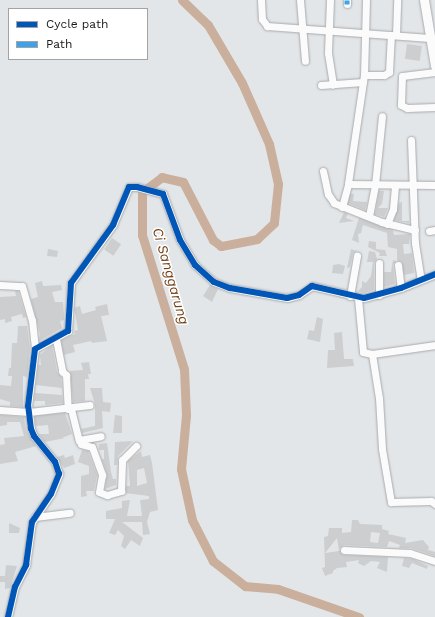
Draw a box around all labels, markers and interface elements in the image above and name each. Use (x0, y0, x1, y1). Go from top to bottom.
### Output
legend (8, 8, 148, 60)
text: Cycle path (46, 17, 108, 31)
text: Path (46, 37, 72, 51)
water label: Ci Sanggarung (149, 225, 193, 327)

